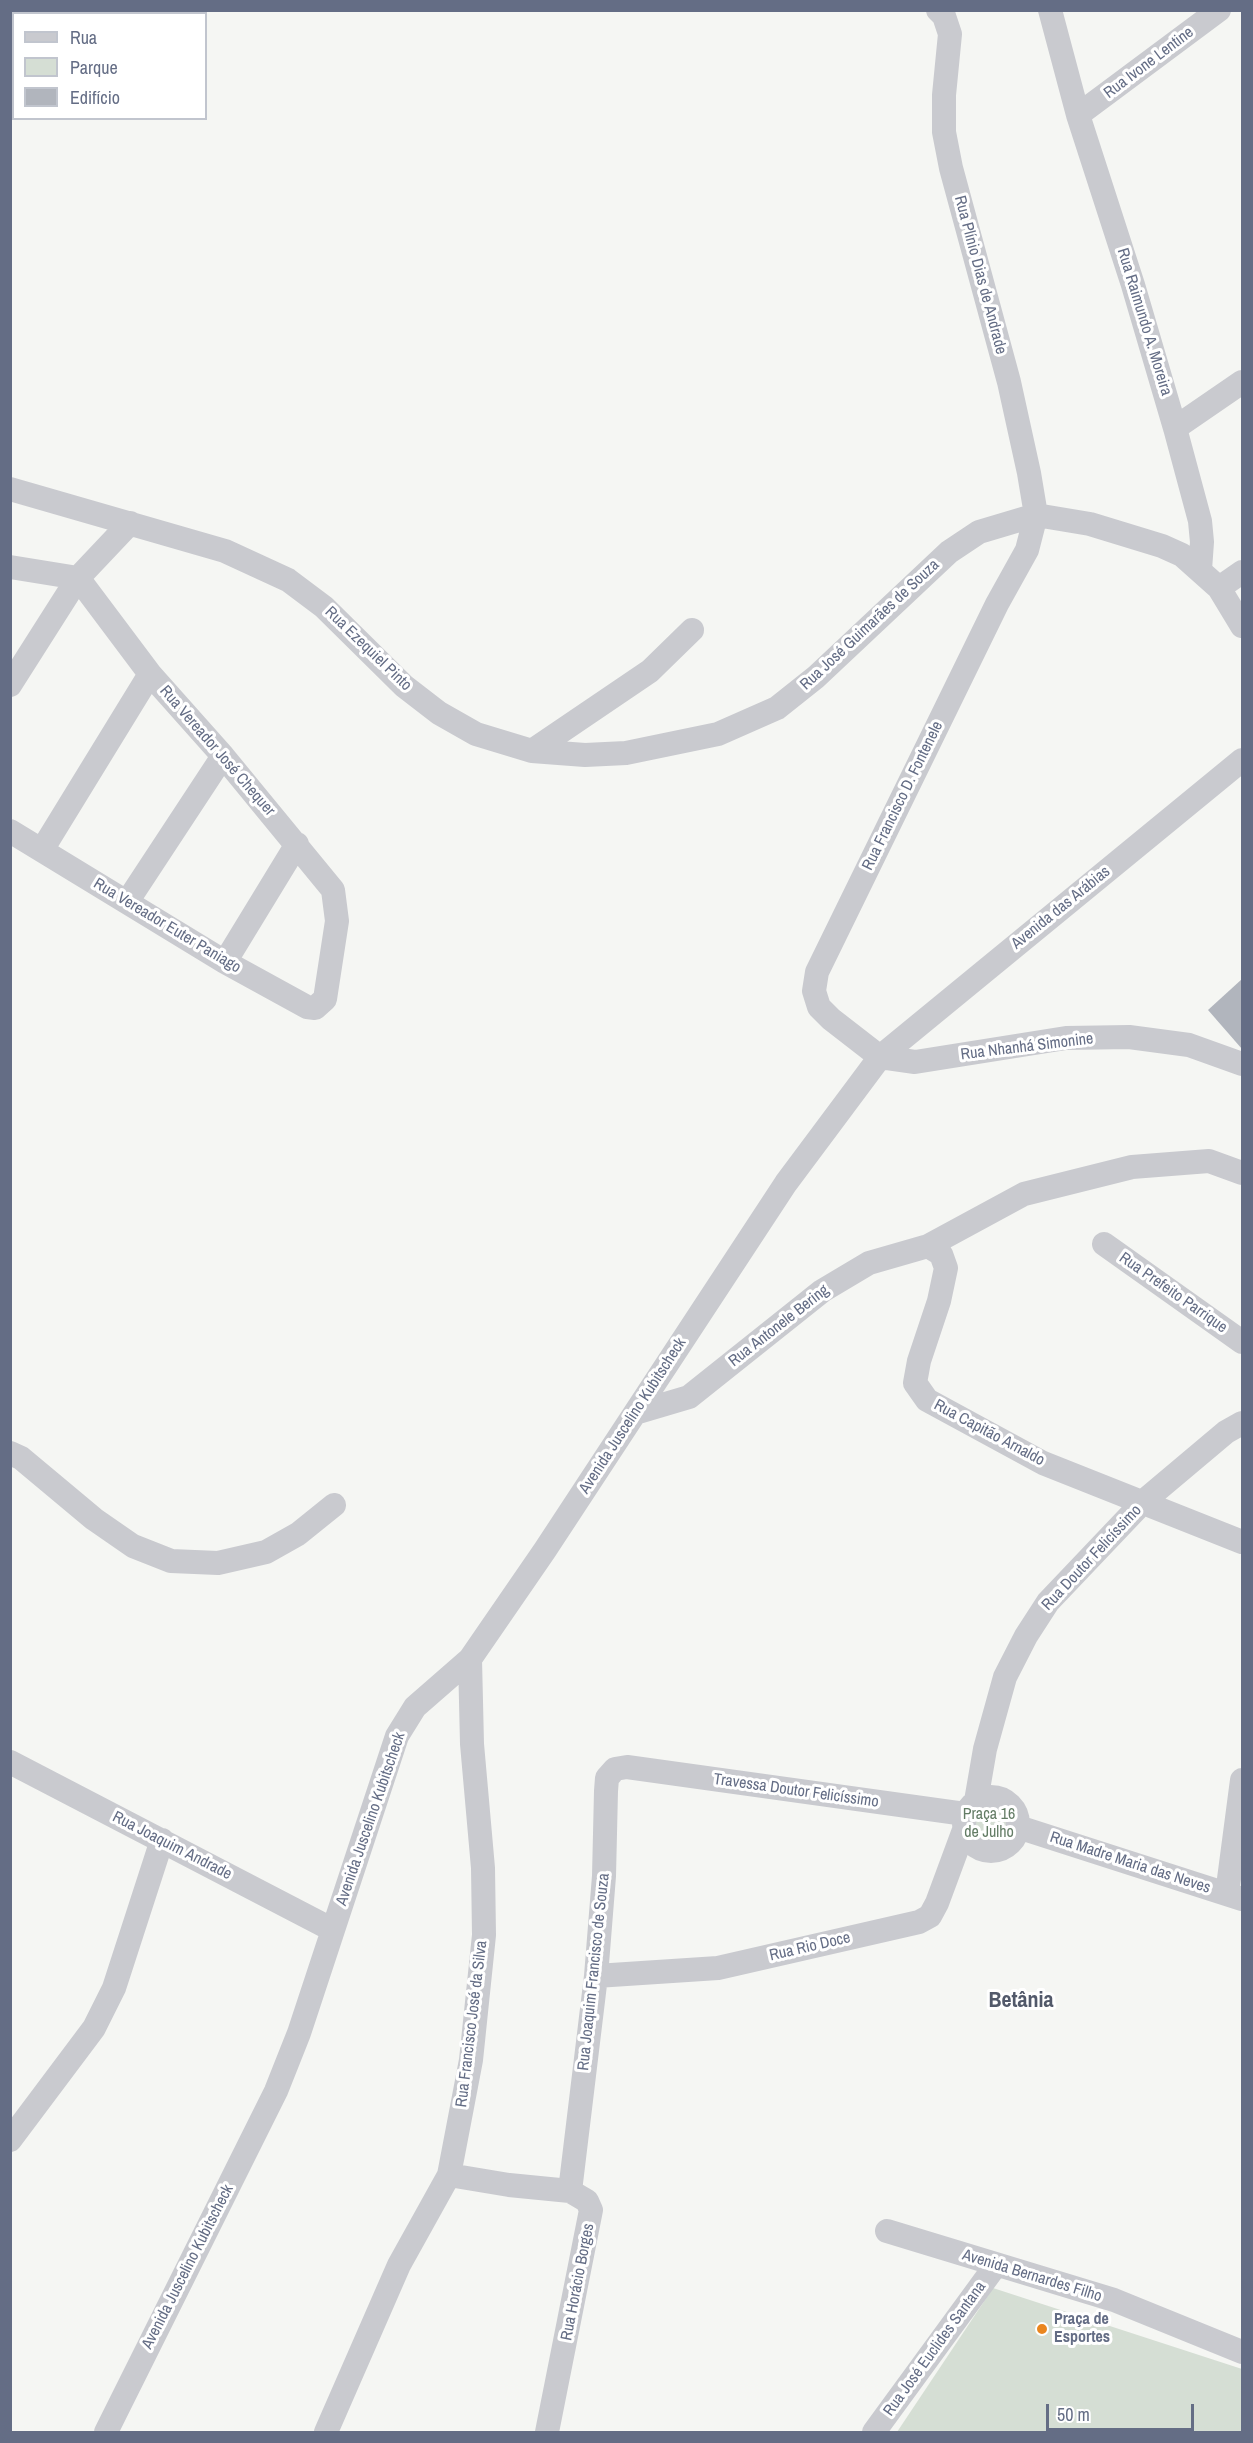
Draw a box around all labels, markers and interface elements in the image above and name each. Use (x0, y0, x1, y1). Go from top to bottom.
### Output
legend (12, 12, 207, 120)
street label: Rua Ivone Lentine (1100, 23, 1198, 103)
text: Rua (70, 25, 97, 50)
text: Parque (70, 55, 118, 80)
text: Edifício (70, 85, 120, 110)
street label: Rua Plínio Dias de Andrade (950, 194, 1010, 356)
street label: Rua Raimundo A. Moreira (1112, 246, 1176, 398)
street label: Rua José Guimarães de Souza (797, 556, 943, 694)
street label: Rua Ezequiel Pinto (321, 603, 415, 695)
street label: Rua Vereador José Chequer (155, 682, 279, 820)
street label: Rua Francisco D. Fontenele (859, 718, 947, 874)
street label: Avenida das Arábias (1008, 862, 1114, 954)
street label: Rua Vereador Euter Paniago (90, 874, 244, 978)
street label: Rua Nhanhá Simonine (960, 1029, 1094, 1065)
street label: Rua Prefeito Parrique (1115, 1249, 1231, 1337)
street label: Rua Antonele Bering (725, 1281, 833, 1371)
street label: Avenida Juscelino Kubitscheck (575, 1334, 691, 1498)
street label: Rua Capitão Arnaldo (930, 1396, 1048, 1470)
street label: Rua Doutor Felicíssimo (1038, 1501, 1146, 1615)
street label: Avenida Juscelino Kubitscheck (332, 1730, 410, 1908)
street label: Travessa Doutor Felicíssimo (712, 1770, 880, 1812)
park label: Praça 16 de Julho (963, 1805, 1015, 1843)
street label: Rua Joaquim Andrade (109, 1808, 235, 1884)
street label: Rua Madre Maria das Neves (1047, 1828, 1213, 1898)
street label: Rua Joaquim Francisco de Souza (574, 1872, 614, 2072)
street label: Rua Rio Doce (768, 1928, 852, 1966)
street label: Rua Francisco José da Silva (452, 1940, 492, 2108)
district label: Betânia (988, 1988, 1054, 2014)
street label: Avenida Juscelino Kubitscheck (138, 2182, 238, 2352)
street label: Rua Horácio Borges (557, 2222, 599, 2342)
street label: Avenida Bernardes Filho (960, 2246, 1104, 2306)
street label: Rua José Euclides Santana (880, 2278, 990, 2420)
place label: Praça de Esportes (1054, 2310, 1110, 2348)
marker: Praça de Esportes (1035, 2322, 1049, 2336)
scale bar (1049, 2392, 1198, 2430)
text: 50 m (1057, 2402, 1090, 2427)

